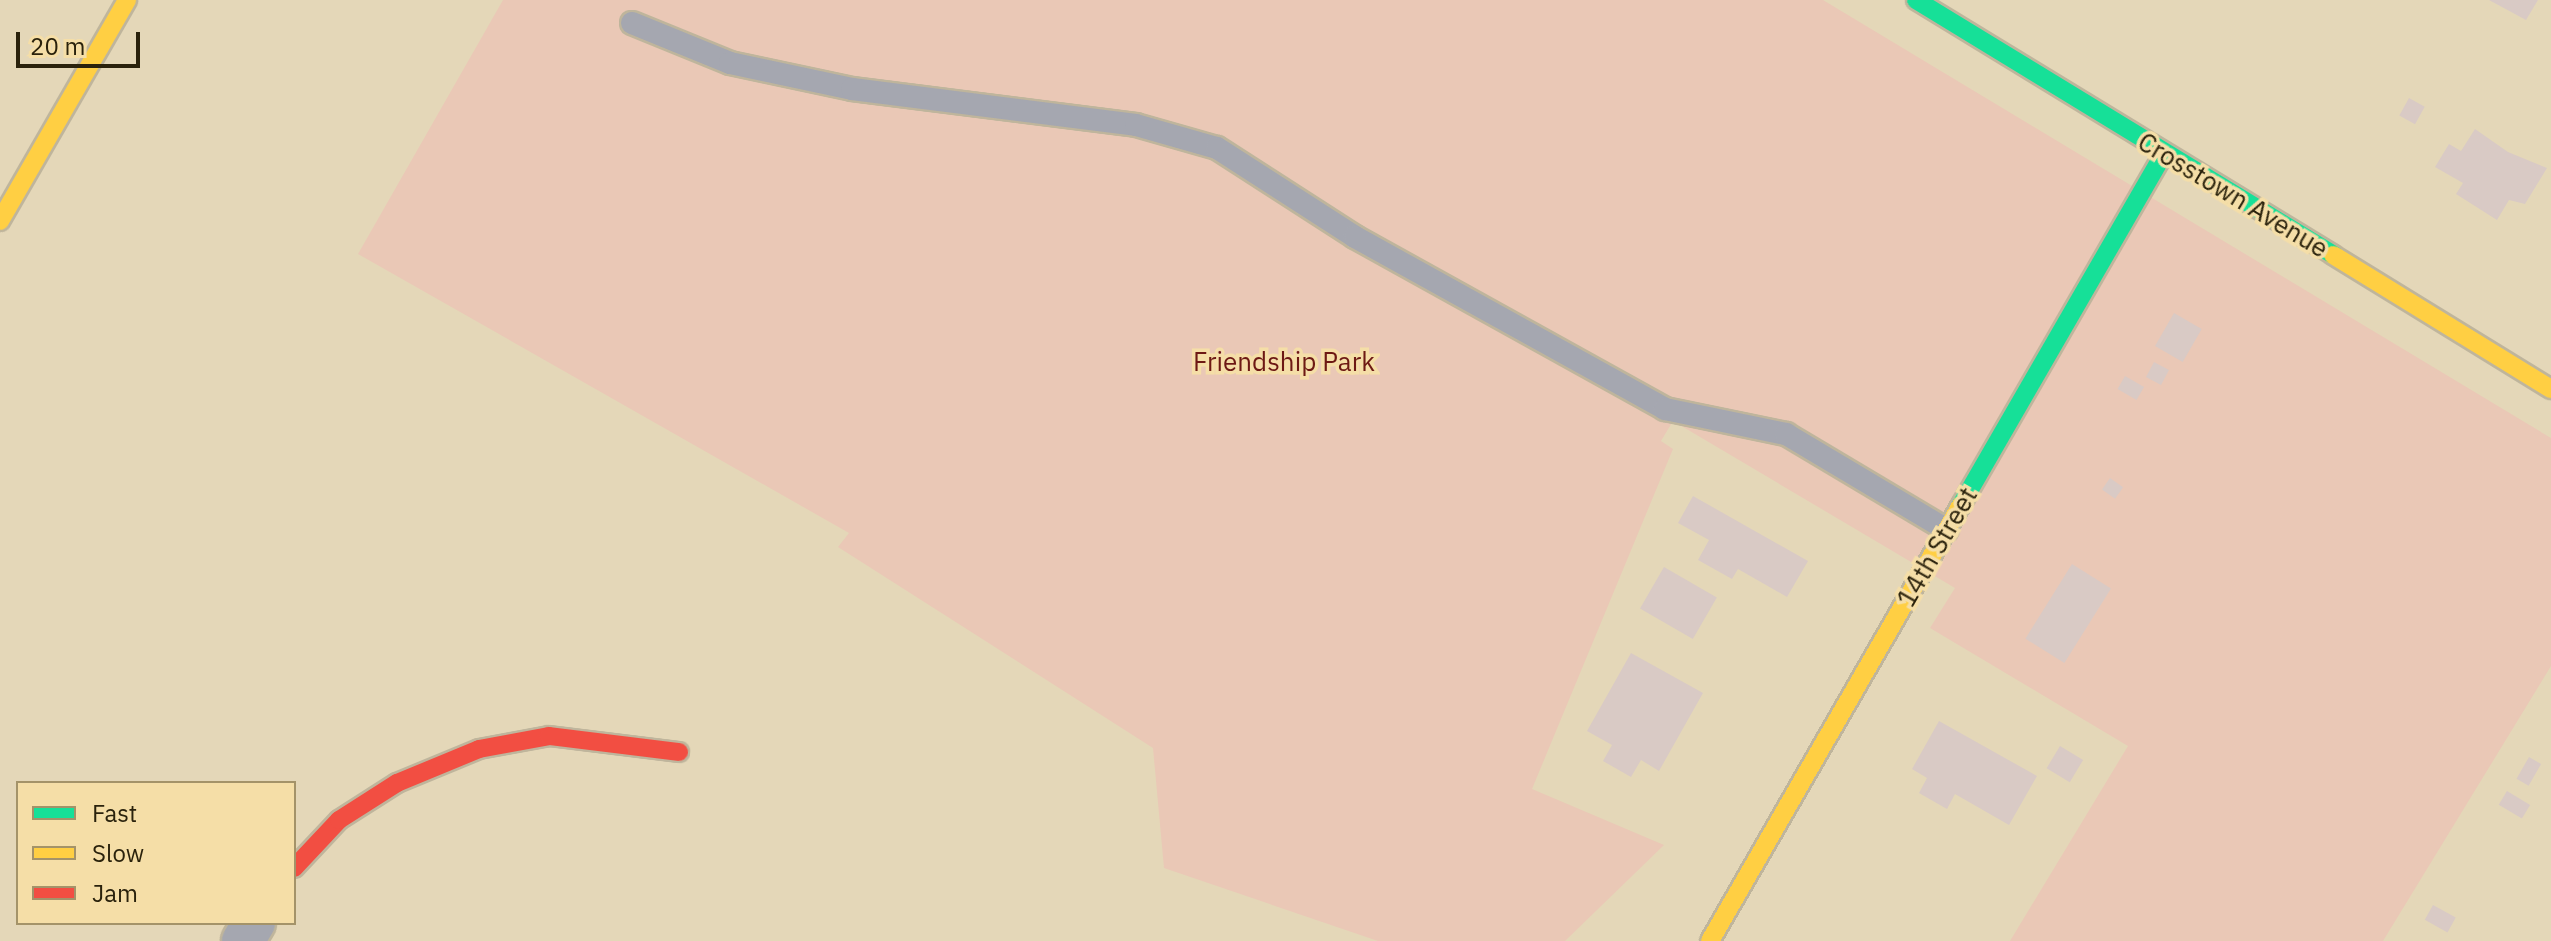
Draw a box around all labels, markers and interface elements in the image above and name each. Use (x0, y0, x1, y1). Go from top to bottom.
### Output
scale bar (20, 16, 144, 66)
text: 20 m (30, 30, 85, 62)
street label: Crosstown Avenue (2132, 126, 2334, 264)
park label: Friendship Park (1193, 346, 1375, 378)
street label: 14th Street (1890, 482, 1984, 612)
legend (16, 781, 296, 925)
text: Fast (92, 797, 137, 829)
text: Slow (92, 837, 144, 869)
text: Jam (92, 877, 138, 909)

